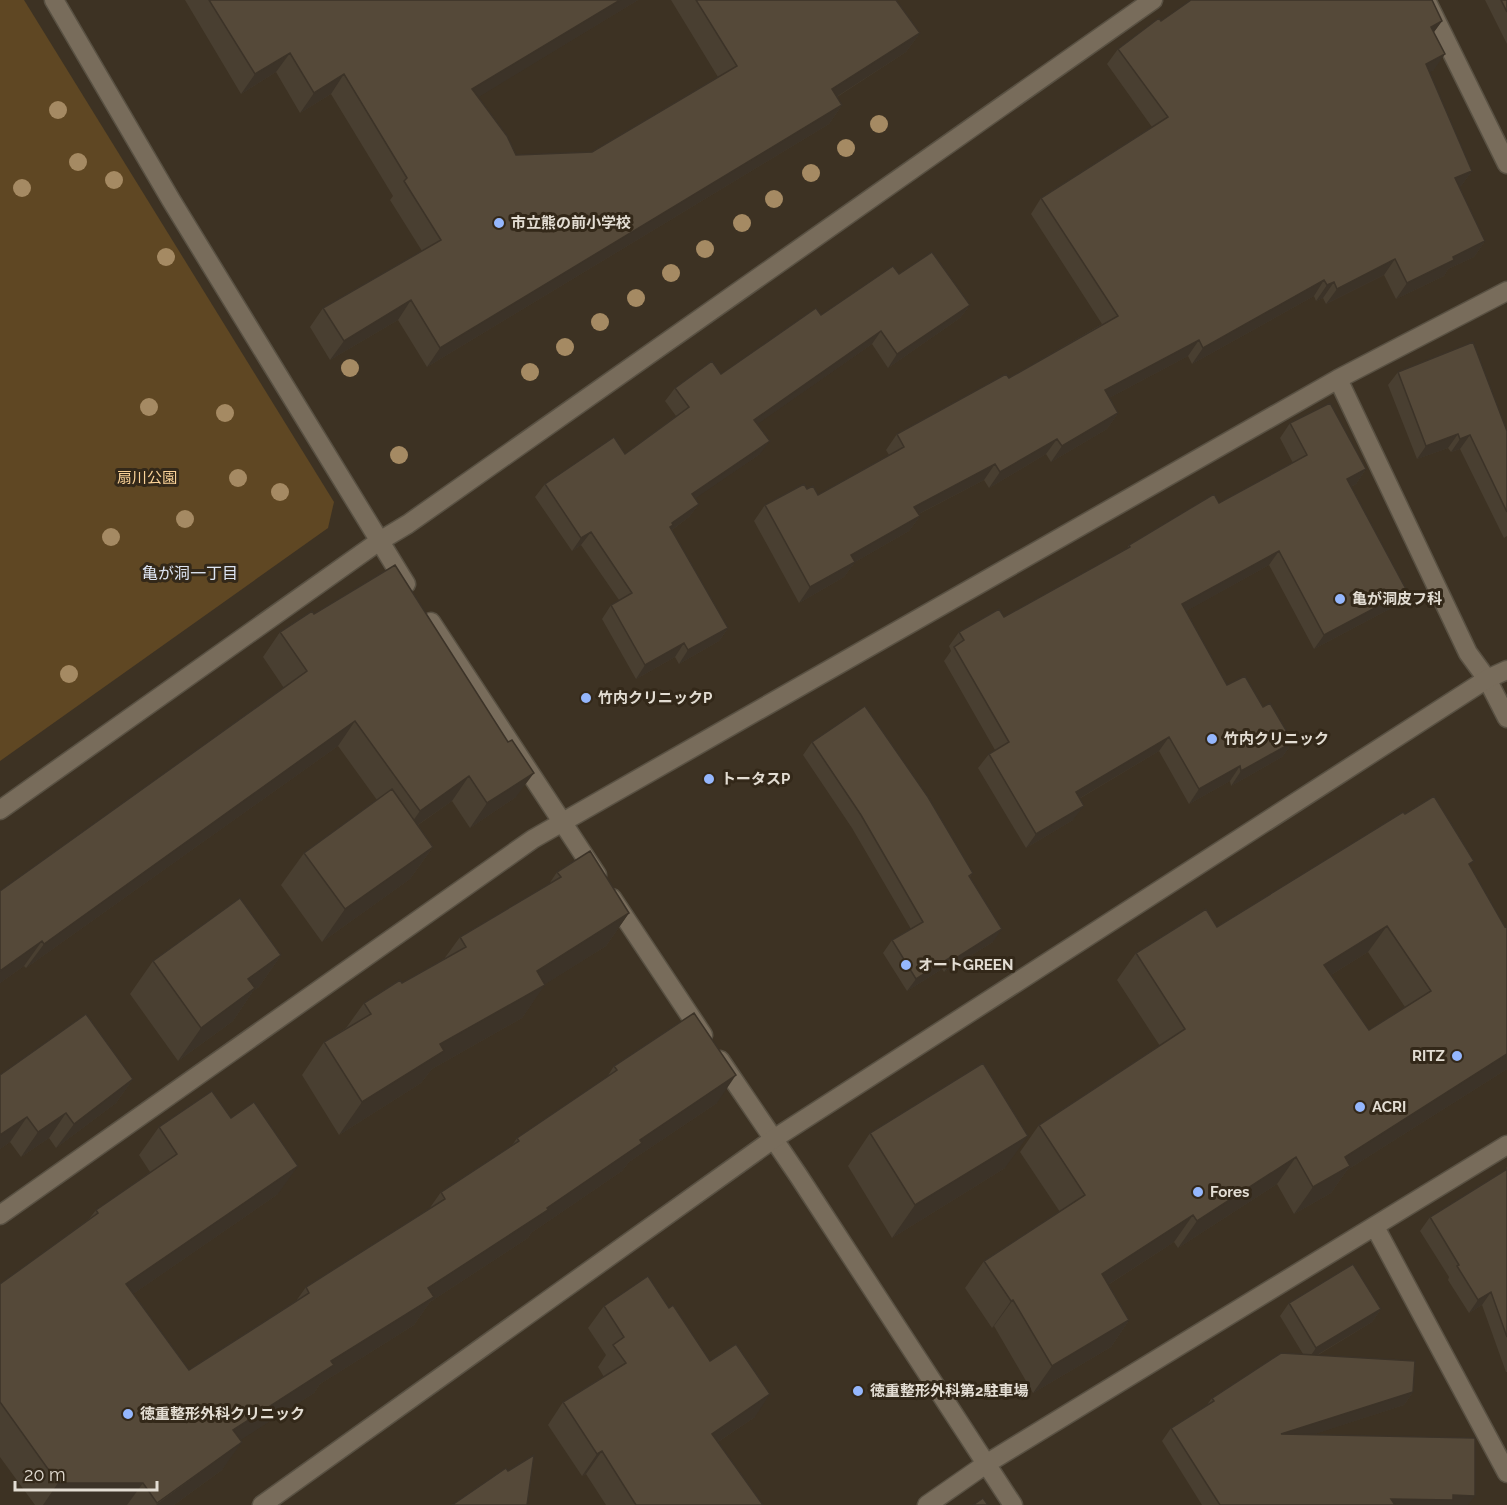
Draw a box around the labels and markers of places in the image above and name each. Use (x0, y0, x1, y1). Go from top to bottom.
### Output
place label: 市立熊の前小学校 (511, 214, 631, 232)
marker: 市立熊の前小学校 (492, 216, 506, 230)
place label: 亀が洞皮フ科 (1352, 590, 1442, 608)
marker: 亀が洞皮フ科 (1333, 592, 1347, 606)
place label: 竹内クリニックP (598, 689, 713, 707)
marker: 竹内クリニックP (579, 691, 593, 705)
place label: 竹内クリニック (1224, 730, 1329, 748)
marker: 竹内クリニック (1205, 732, 1219, 746)
place label: トータスP (721, 770, 791, 788)
marker: トータスP (702, 772, 716, 786)
place label: オートGREEN (918, 956, 1013, 974)
marker: オートGREEN (899, 958, 913, 972)
place label: RITZ (1412, 1047, 1445, 1065)
marker: RITZ (1450, 1049, 1464, 1063)
place label: ACRI (1372, 1098, 1406, 1116)
marker: ACRI (1353, 1100, 1367, 1114)
place label: Fores (1210, 1183, 1249, 1201)
marker: Fores (1191, 1185, 1205, 1199)
place label: 徳重整形外科第2駐車場 (870, 1382, 1028, 1400)
marker: 徳重整形外科第2駐車場 (851, 1384, 865, 1398)
place label: 徳重整形外科クリニック (140, 1405, 305, 1423)
marker: 徳重整形外科クリニック (121, 1407, 135, 1421)

